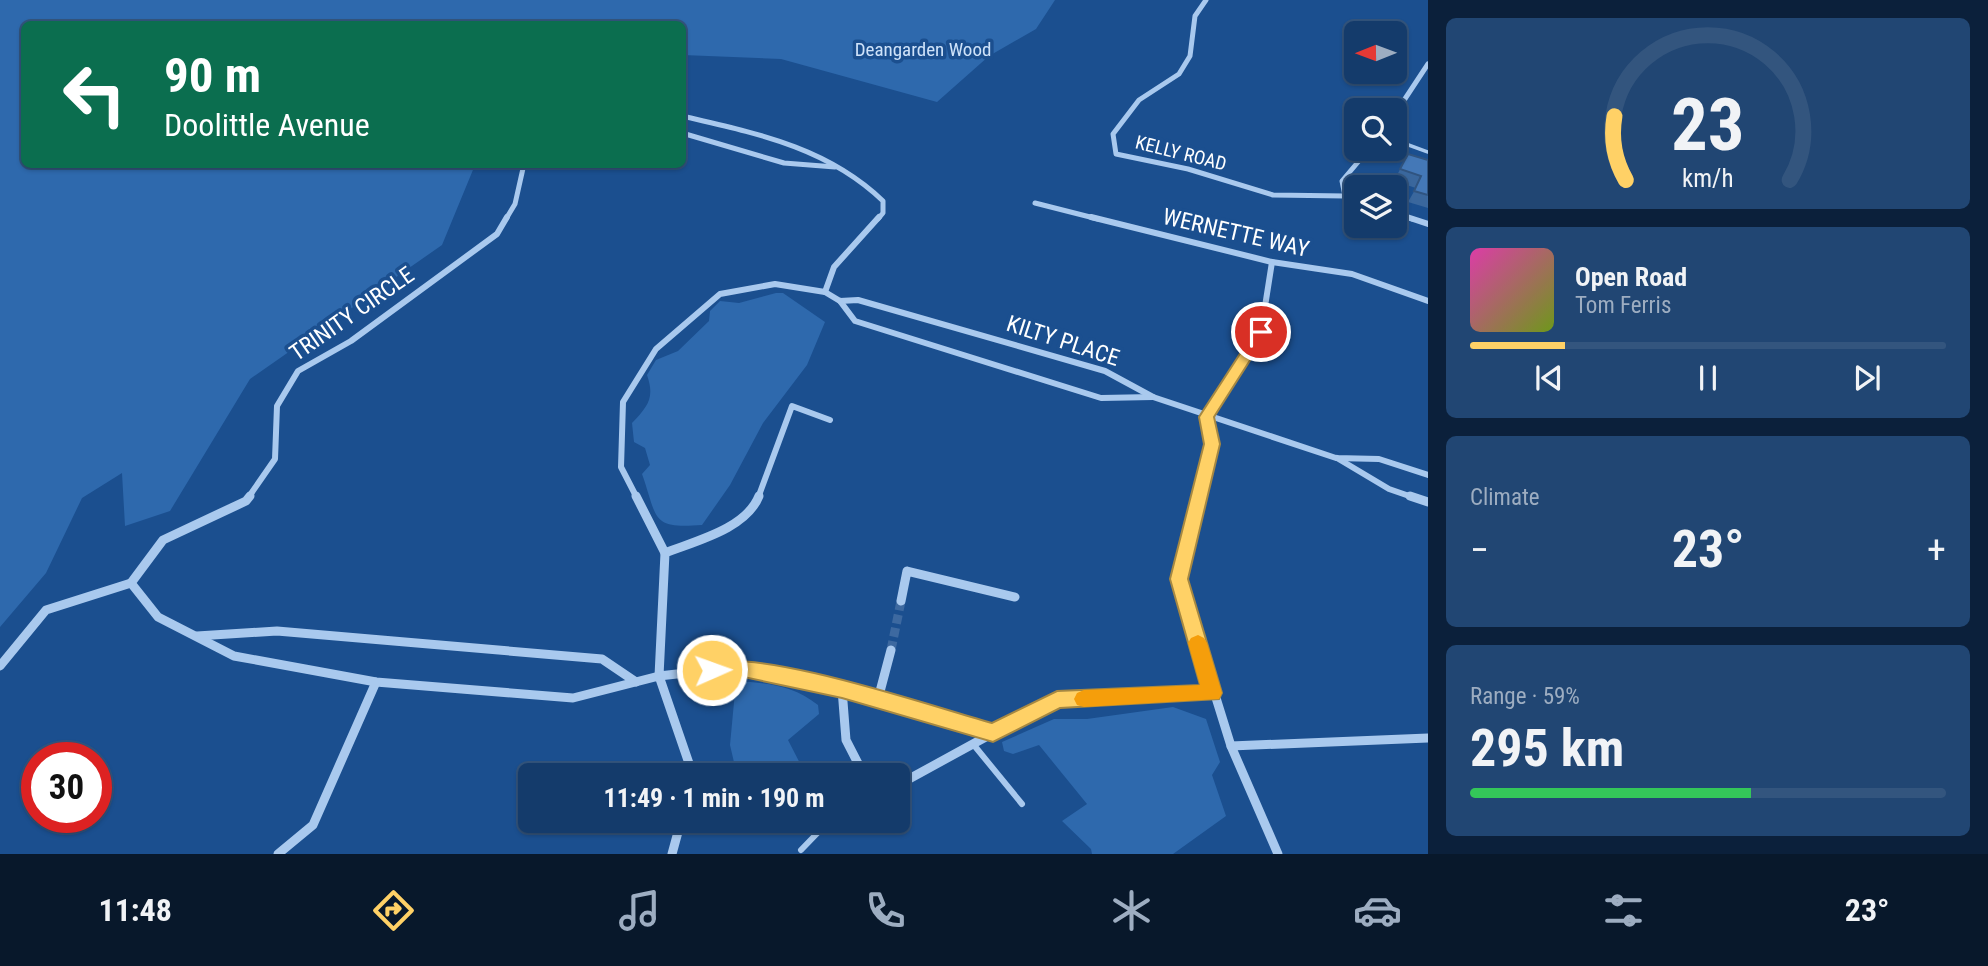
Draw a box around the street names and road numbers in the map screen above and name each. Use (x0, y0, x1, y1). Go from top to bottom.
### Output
street label: KELLY ROAD (1133, 131, 1229, 175)
street label: WERNETTE WAY (1160, 203, 1312, 263)
street label: TRINITY CIRCLE (285, 261, 419, 367)
street label: KILTY PLACE (1003, 310, 1123, 372)

